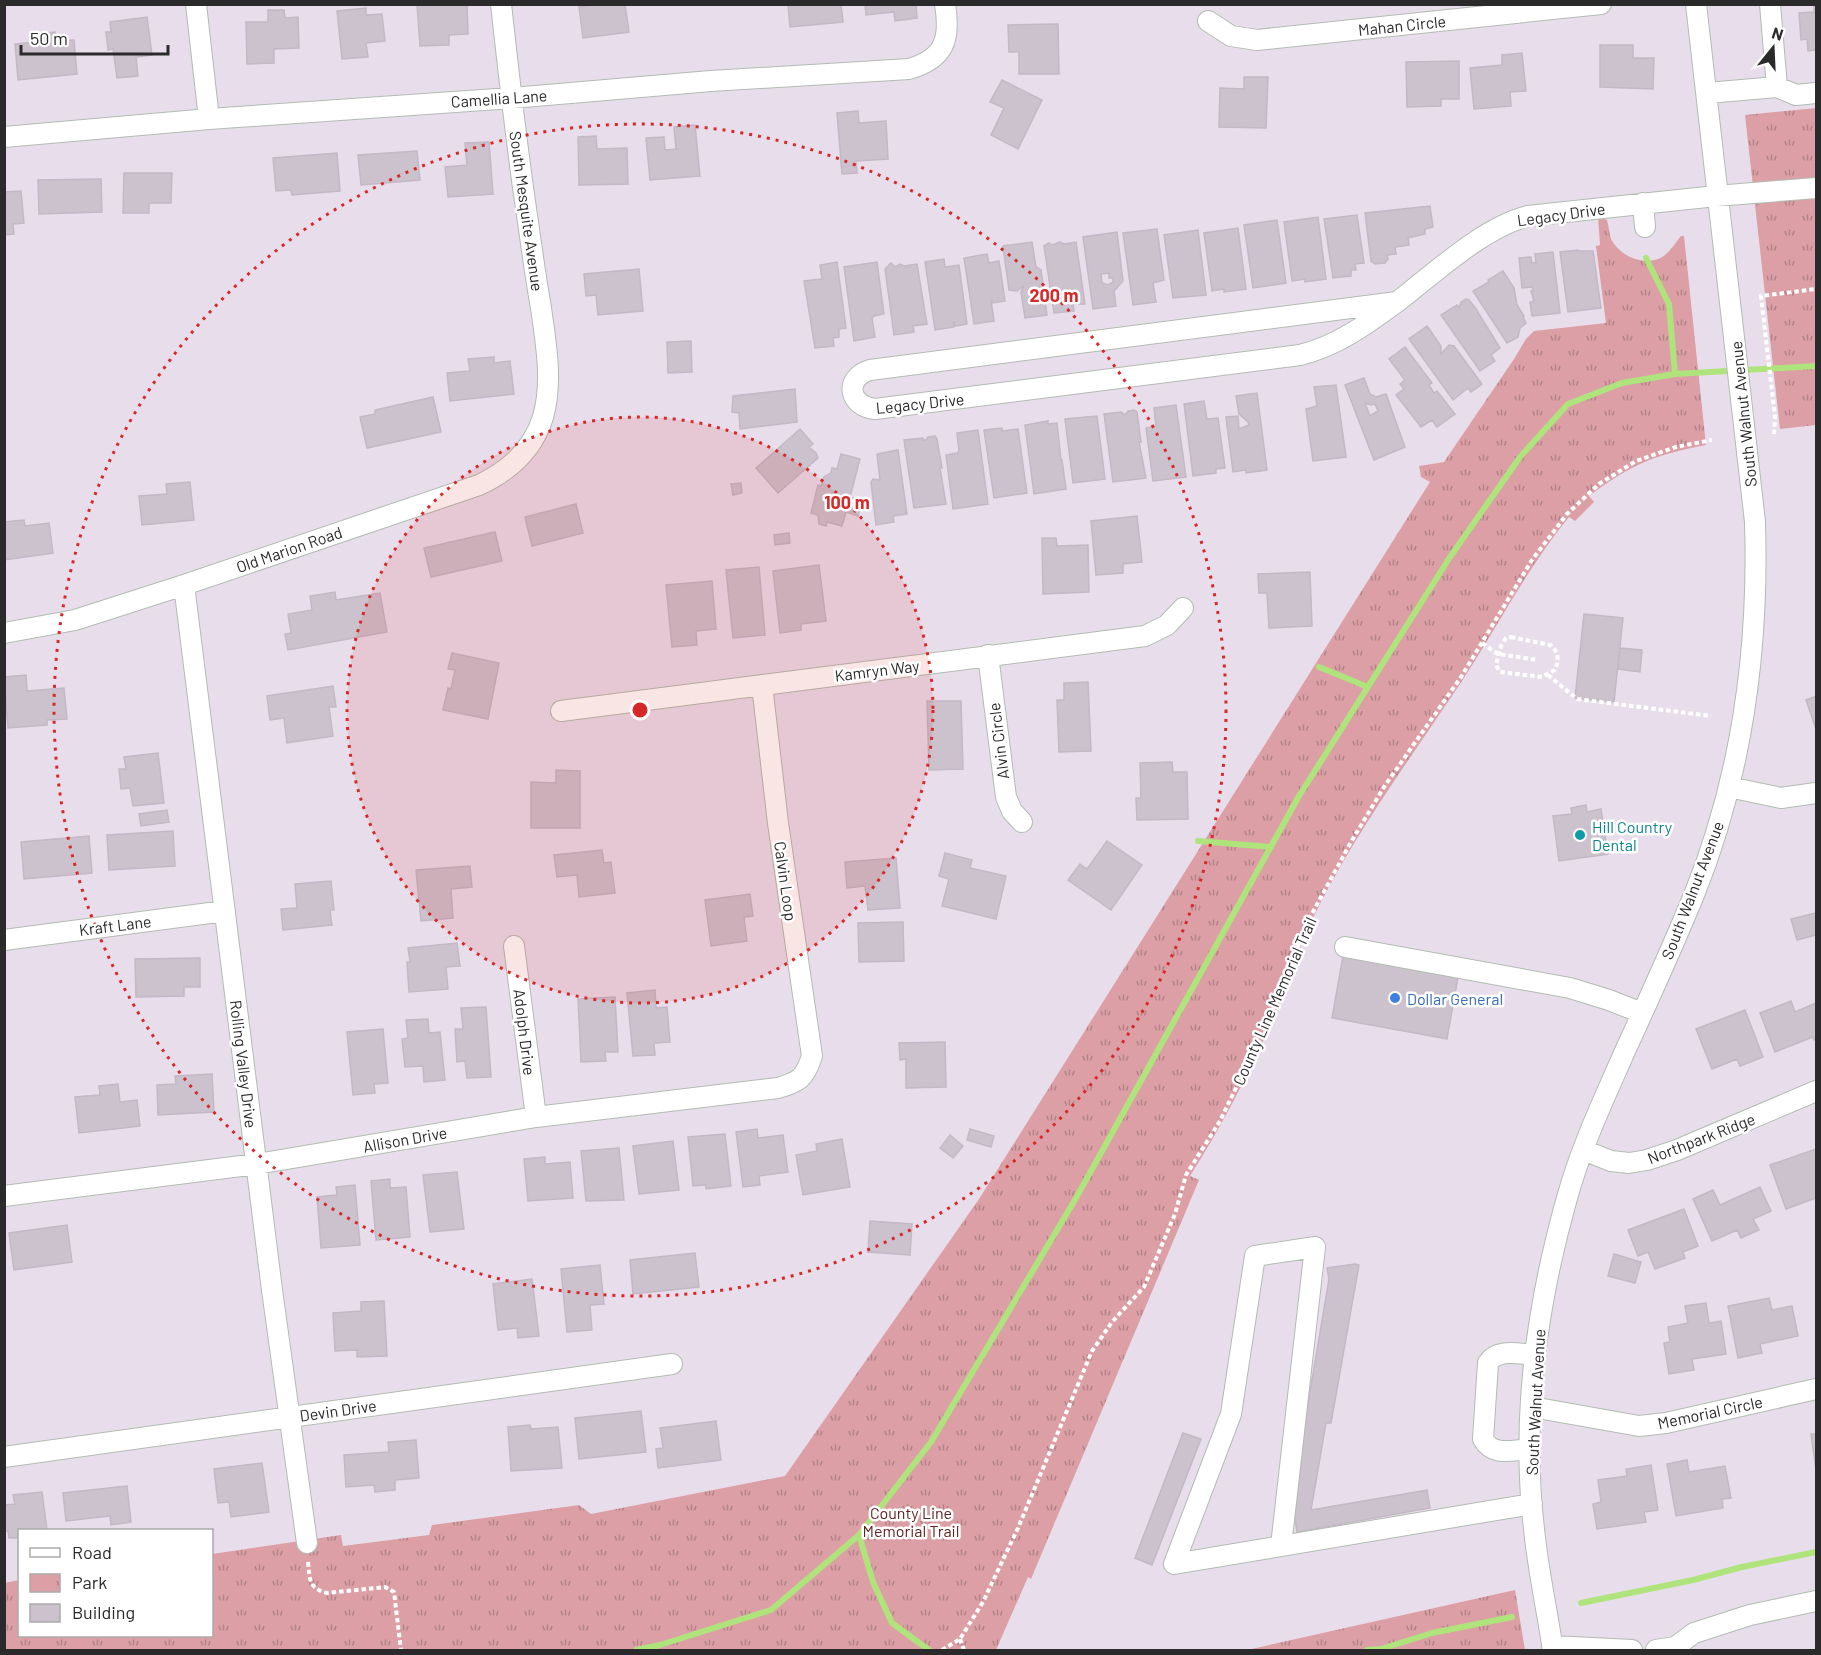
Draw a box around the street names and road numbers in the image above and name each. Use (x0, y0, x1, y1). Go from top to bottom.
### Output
street label: Mahan Circle (1357, 11, 1447, 39)
street label: Camellia Lane (450, 85, 548, 111)
street label: South Mesquite Avenue (506, 130, 548, 292)
street label: Legacy Drive (1516, 198, 1606, 230)
street label: South Walnut Avenue (1726, 340, 1760, 488)
street label: Legacy Drive (875, 389, 965, 417)
street label: Old Marion Road (233, 522, 345, 576)
street label: Kamryn Way (833, 655, 921, 685)
street label: Alvin Circle (984, 702, 1012, 780)
street label: South Walnut Avenue (1657, 818, 1727, 962)
street label: Calvin Loop (771, 840, 801, 922)
street label: Kraft Lane (78, 911, 152, 939)
street label: County Line Memorial Trail (1228, 914, 1320, 1088)
street label: Adolph Drive (510, 988, 540, 1076)
street label: Rolling Valley Drive (227, 999, 261, 1129)
street label: Northpark Ridge (1644, 1109, 1758, 1167)
street label: Allison Drive (361, 1122, 449, 1156)
street label: South Walnut Avenue (1522, 1328, 1548, 1476)
street label: Memorial Circle (1656, 1392, 1764, 1432)
street label: Devin Drive (298, 1395, 378, 1425)

